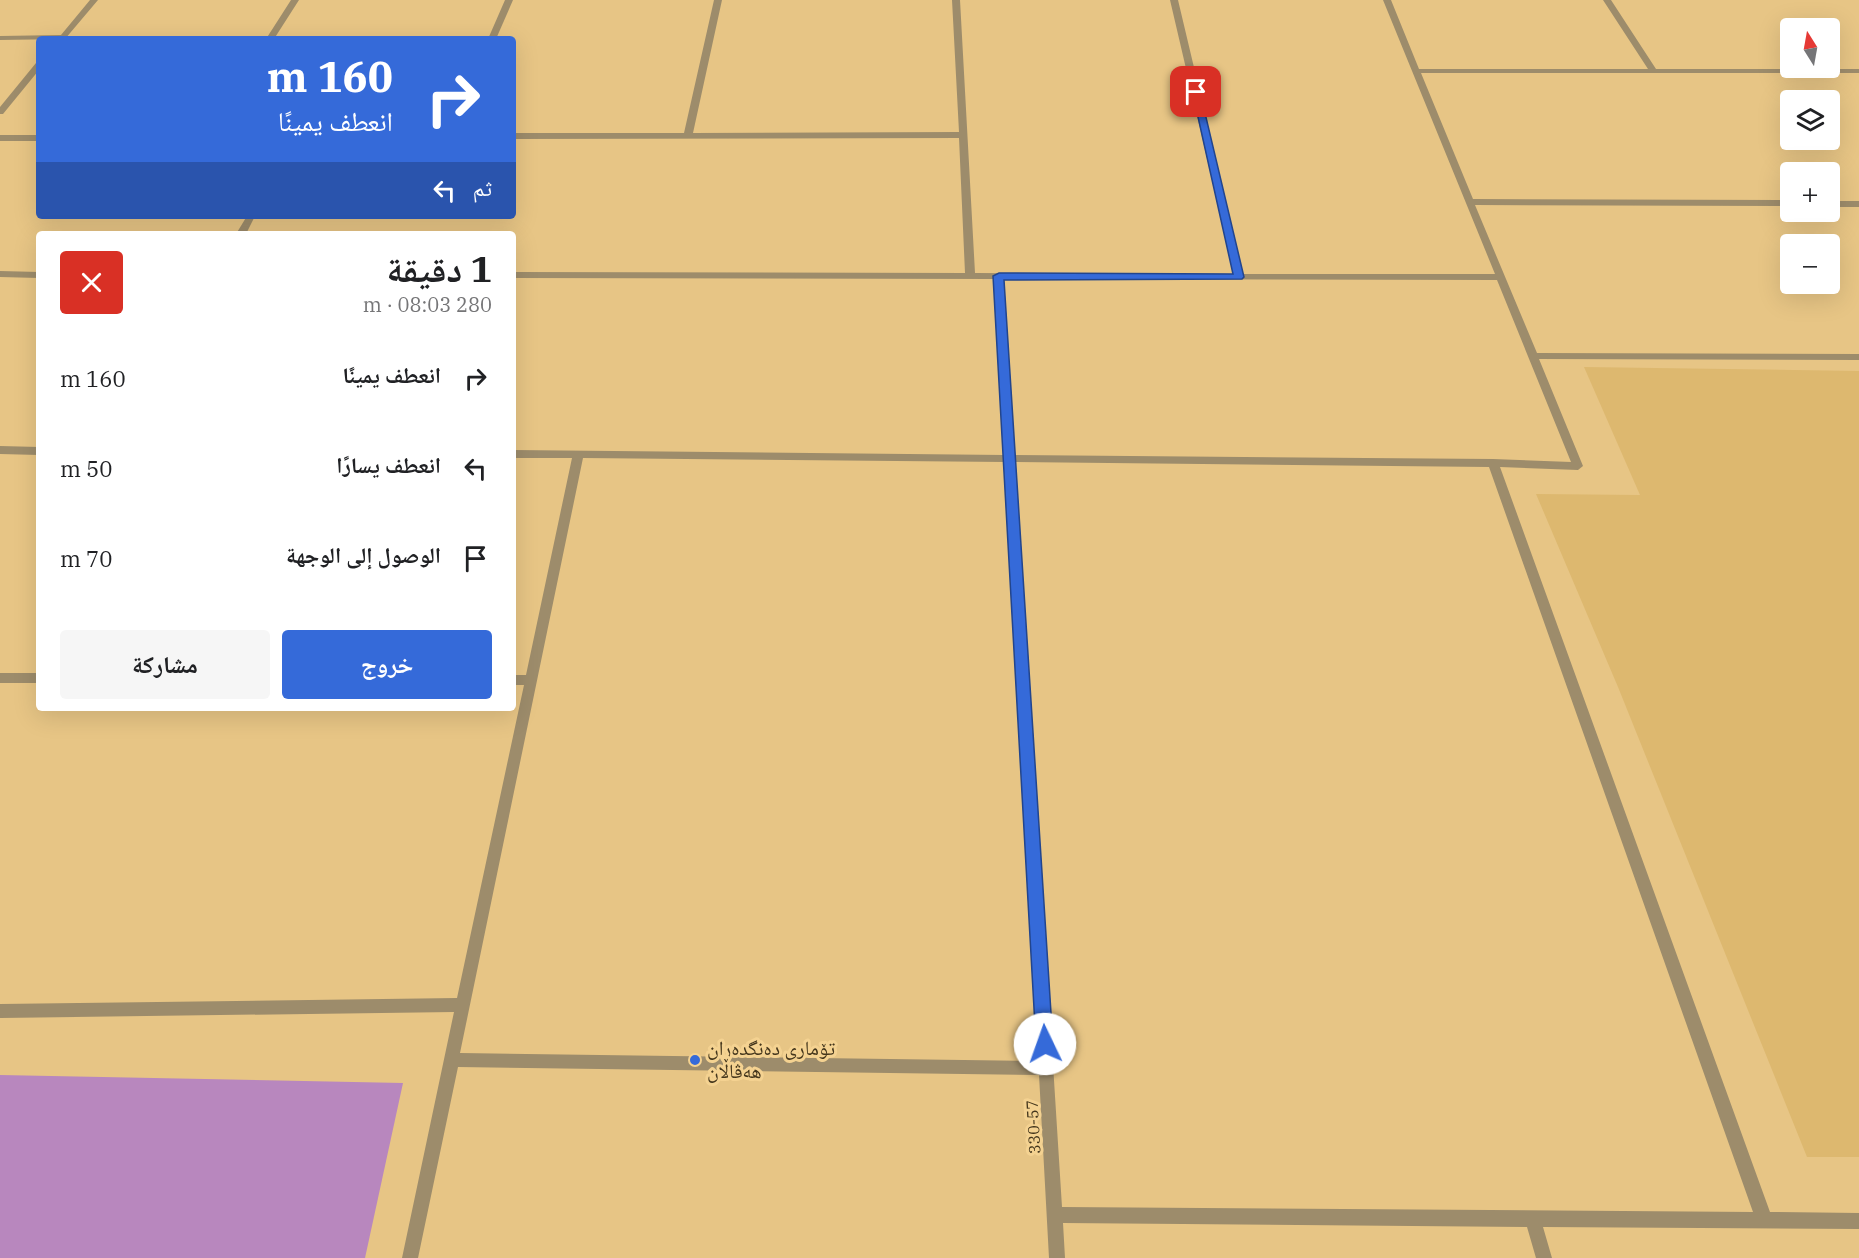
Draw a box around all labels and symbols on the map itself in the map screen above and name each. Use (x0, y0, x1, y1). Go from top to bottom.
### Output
north arrow (1780, 18, 1840, 78)
pin (1170, 66, 1221, 117)
position arrow (1013, 1012, 1077, 1076)
place label: تۆماری دەنگدەران هەڤاڵان (707, 1034, 835, 1084)
marker: تۆماری دەنگدەران هەڤاڵان (688, 1053, 702, 1067)
street label: 330-57 (1022, 1099, 1044, 1155)

